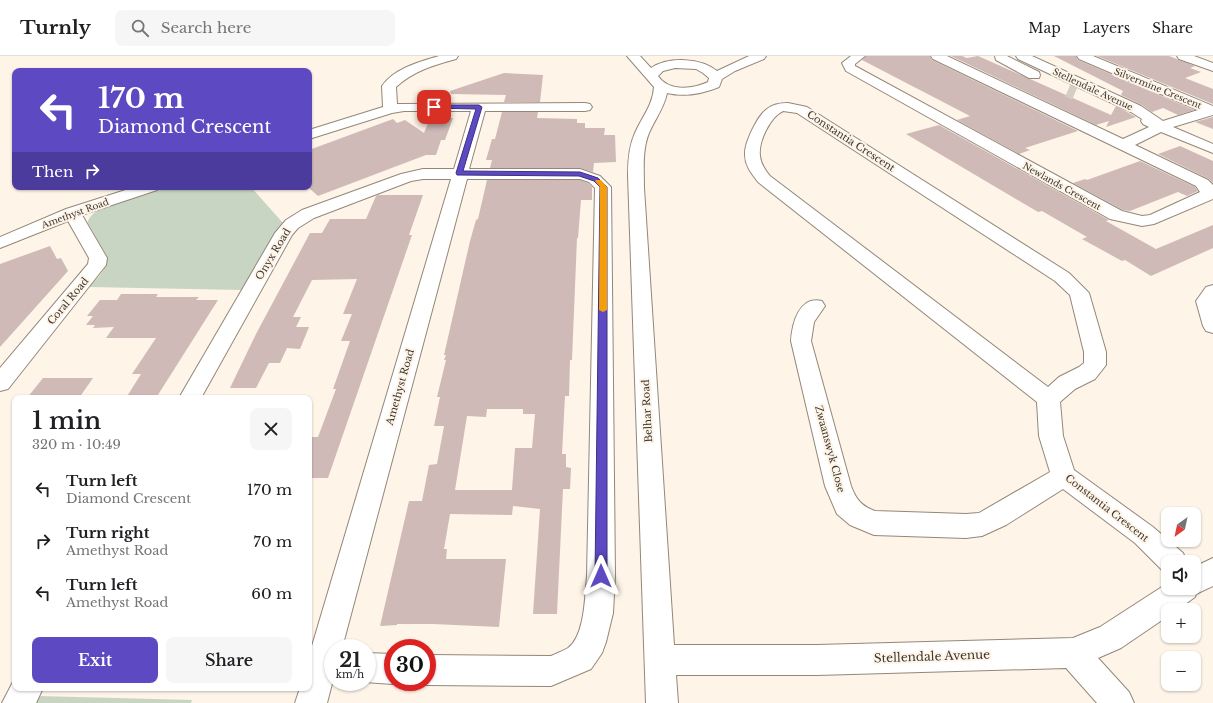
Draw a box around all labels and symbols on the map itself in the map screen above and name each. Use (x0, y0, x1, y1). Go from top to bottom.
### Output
street label: Silvermine Crescent (1113, 65, 1204, 111)
street label: Stellendale Avenue (1051, 66, 1135, 112)
pin (417, 90, 451, 124)
street label: Constantia Crescent (805, 108, 898, 174)
street label: Newlands Crescent (1021, 160, 1103, 212)
street label: Amethyst Road (39, 196, 110, 231)
street label: Onyx Road (252, 226, 294, 282)
street label: Coral Road (45, 275, 92, 327)
street label: Amethyst Road (383, 347, 417, 428)
street label: Belhar Road (639, 379, 655, 443)
street label: Zwaanswyk Close (812, 404, 848, 494)
street label: Constantia Crescent (1063, 471, 1152, 545)
north arrow (1161, 507, 1201, 547)
position arrow (580, 555, 622, 597)
speed limit sign: 30 (384, 639, 436, 691)
street label: Stellendale Avenue (874, 646, 990, 666)

